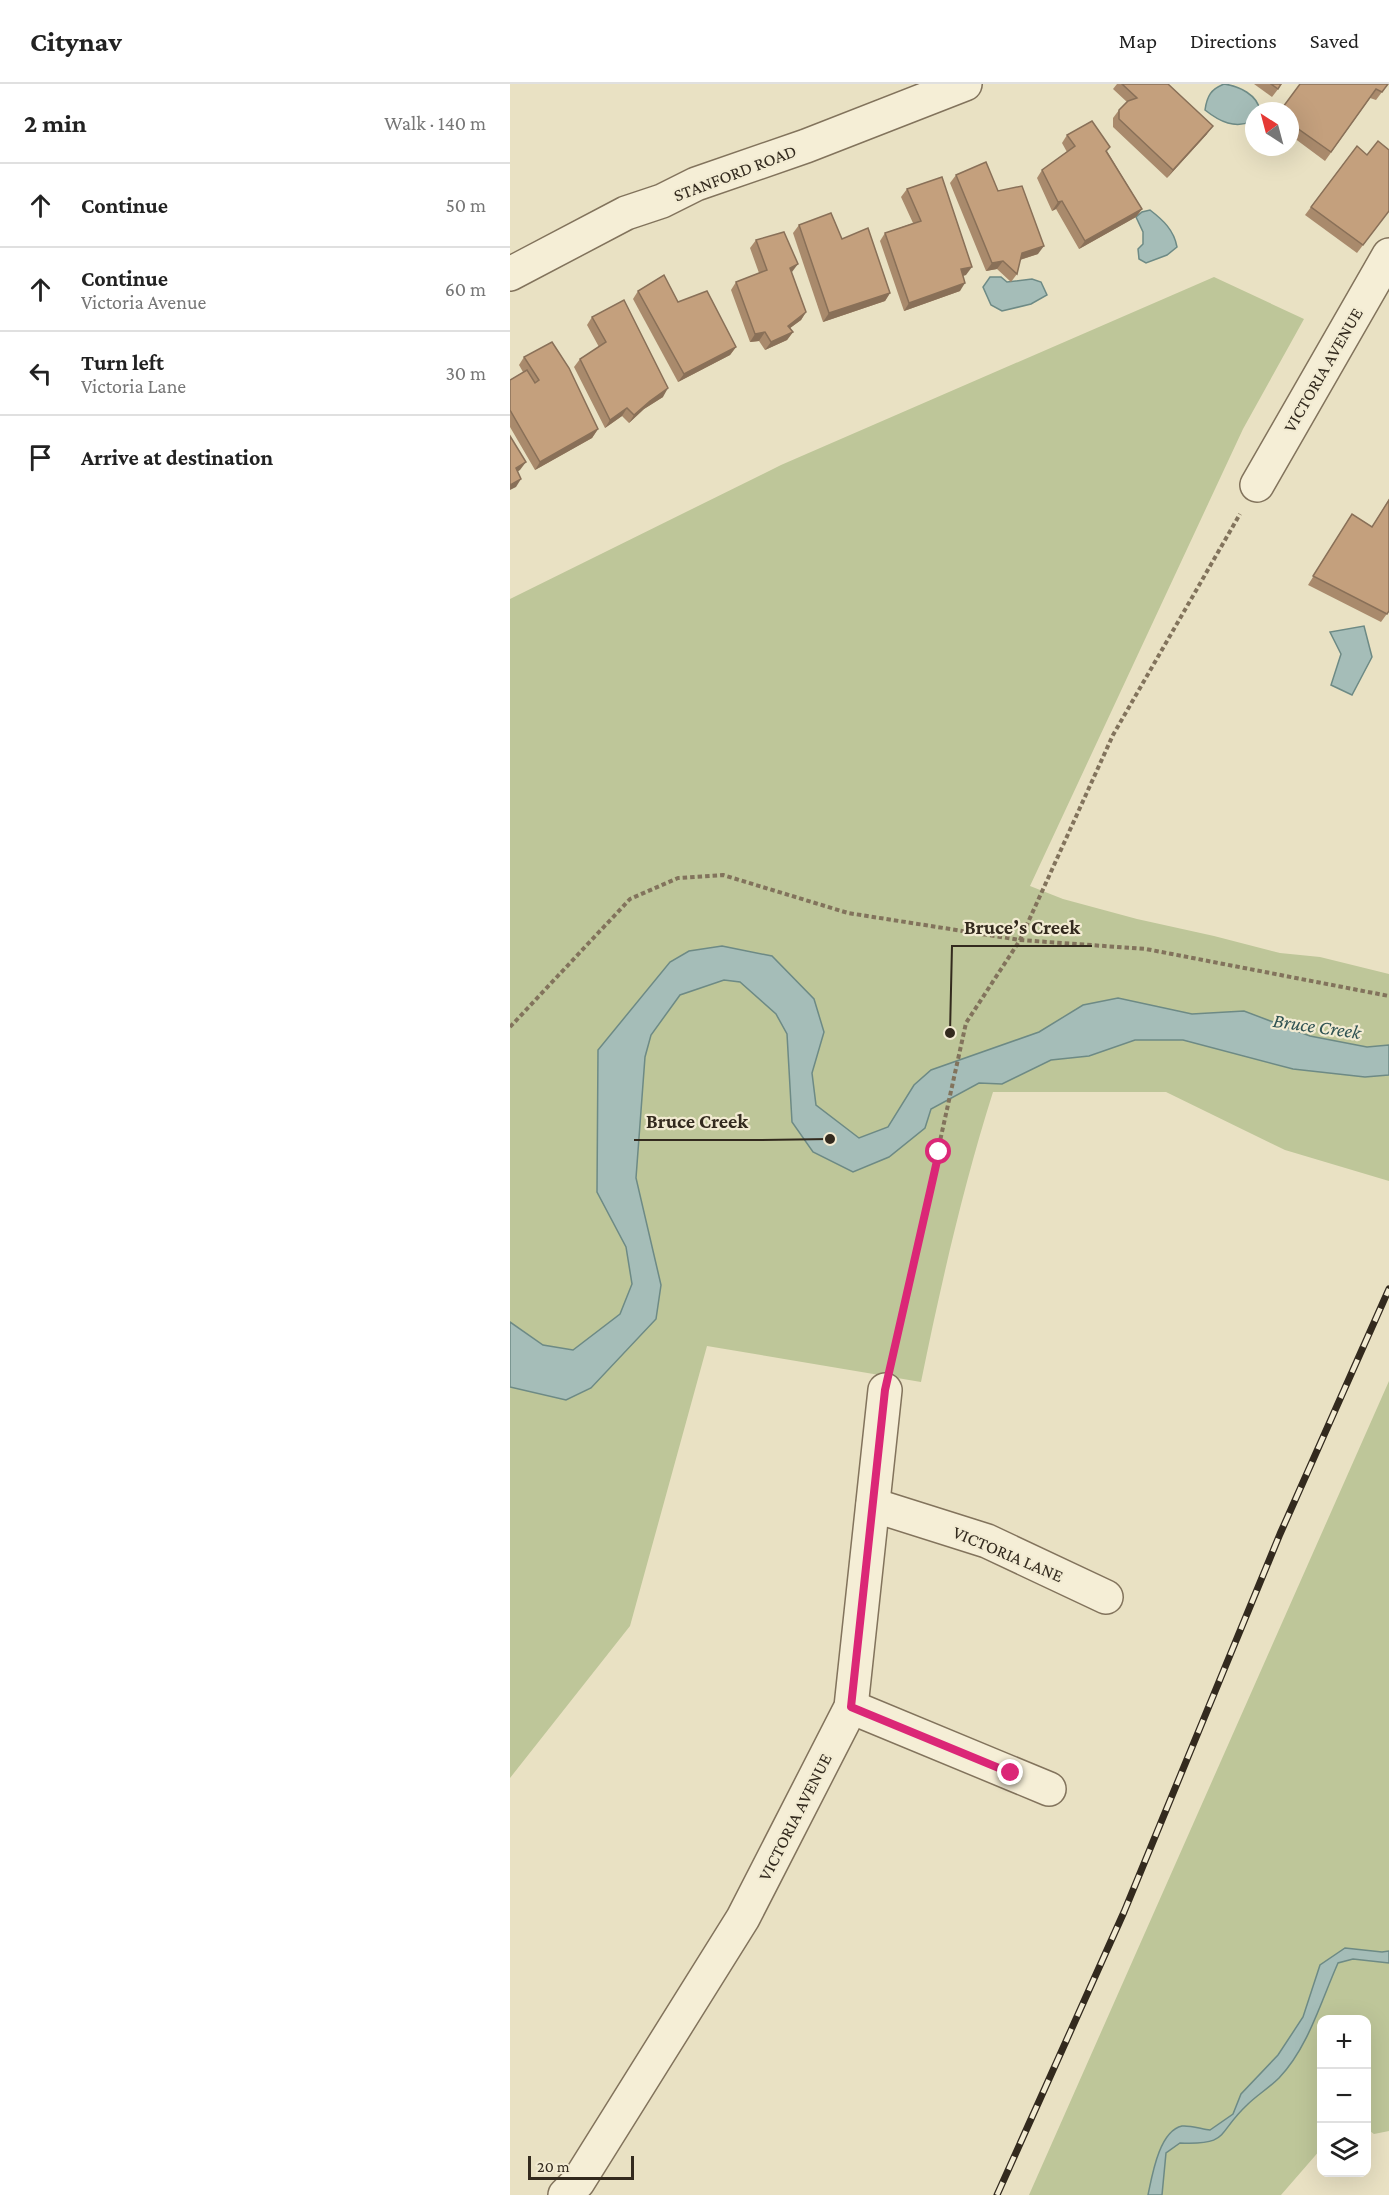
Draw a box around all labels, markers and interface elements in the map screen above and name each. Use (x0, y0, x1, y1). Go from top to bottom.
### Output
text: Citynav (30, 26, 122, 57)
text: Map (1119, 29, 1157, 53)
text: Directions (1190, 29, 1277, 53)
text: Saved (1310, 29, 1359, 53)
north arrow (1245, 102, 1299, 156)
text: 2 min (24, 109, 87, 138)
text: Walk · 140 m (384, 112, 486, 134)
street label: STANFORD ROAD (671, 140, 799, 206)
icon: ahead (24, 189, 57, 222)
text: Continue (81, 193, 168, 218)
text: 50 m (445, 194, 486, 216)
text: Continue (81, 266, 168, 291)
icon: ahead (24, 273, 57, 306)
text: 60 m (445, 278, 486, 300)
text: Victoria Avenue (81, 291, 206, 313)
street label: VICTORIA AVENUE (1279, 304, 1367, 436)
text: Turn left (81, 350, 164, 375)
icon: left (24, 357, 57, 390)
text: 30 m (445, 362, 486, 384)
text: Victoria Lane (81, 375, 186, 397)
icon: arrive (24, 441, 57, 474)
text: Arrive at destination (81, 445, 273, 470)
callout: Bruce’s Creek (952, 908, 1092, 946)
text: Bruce’s Creek (964, 916, 1081, 938)
water label: Bruce Creek (1272, 1009, 1364, 1043)
callout: Bruce Creek (634, 1102, 760, 1140)
text: Bruce Creek (646, 1110, 749, 1132)
route start (925, 1138, 951, 1164)
street label: VICTORIA LANE (950, 1522, 1066, 1586)
street label: VICTORIA AVENUE (754, 1750, 836, 1884)
route end (997, 1759, 1023, 1785)
map controls (1317, 2015, 1371, 2177)
button: + (1317, 2015, 1371, 2069)
button: − (1317, 2069, 1371, 2123)
button: layers (1317, 2123, 1371, 2177)
scale bar (528, 2153, 634, 2180)
text: 20 m (537, 2158, 570, 2175)

